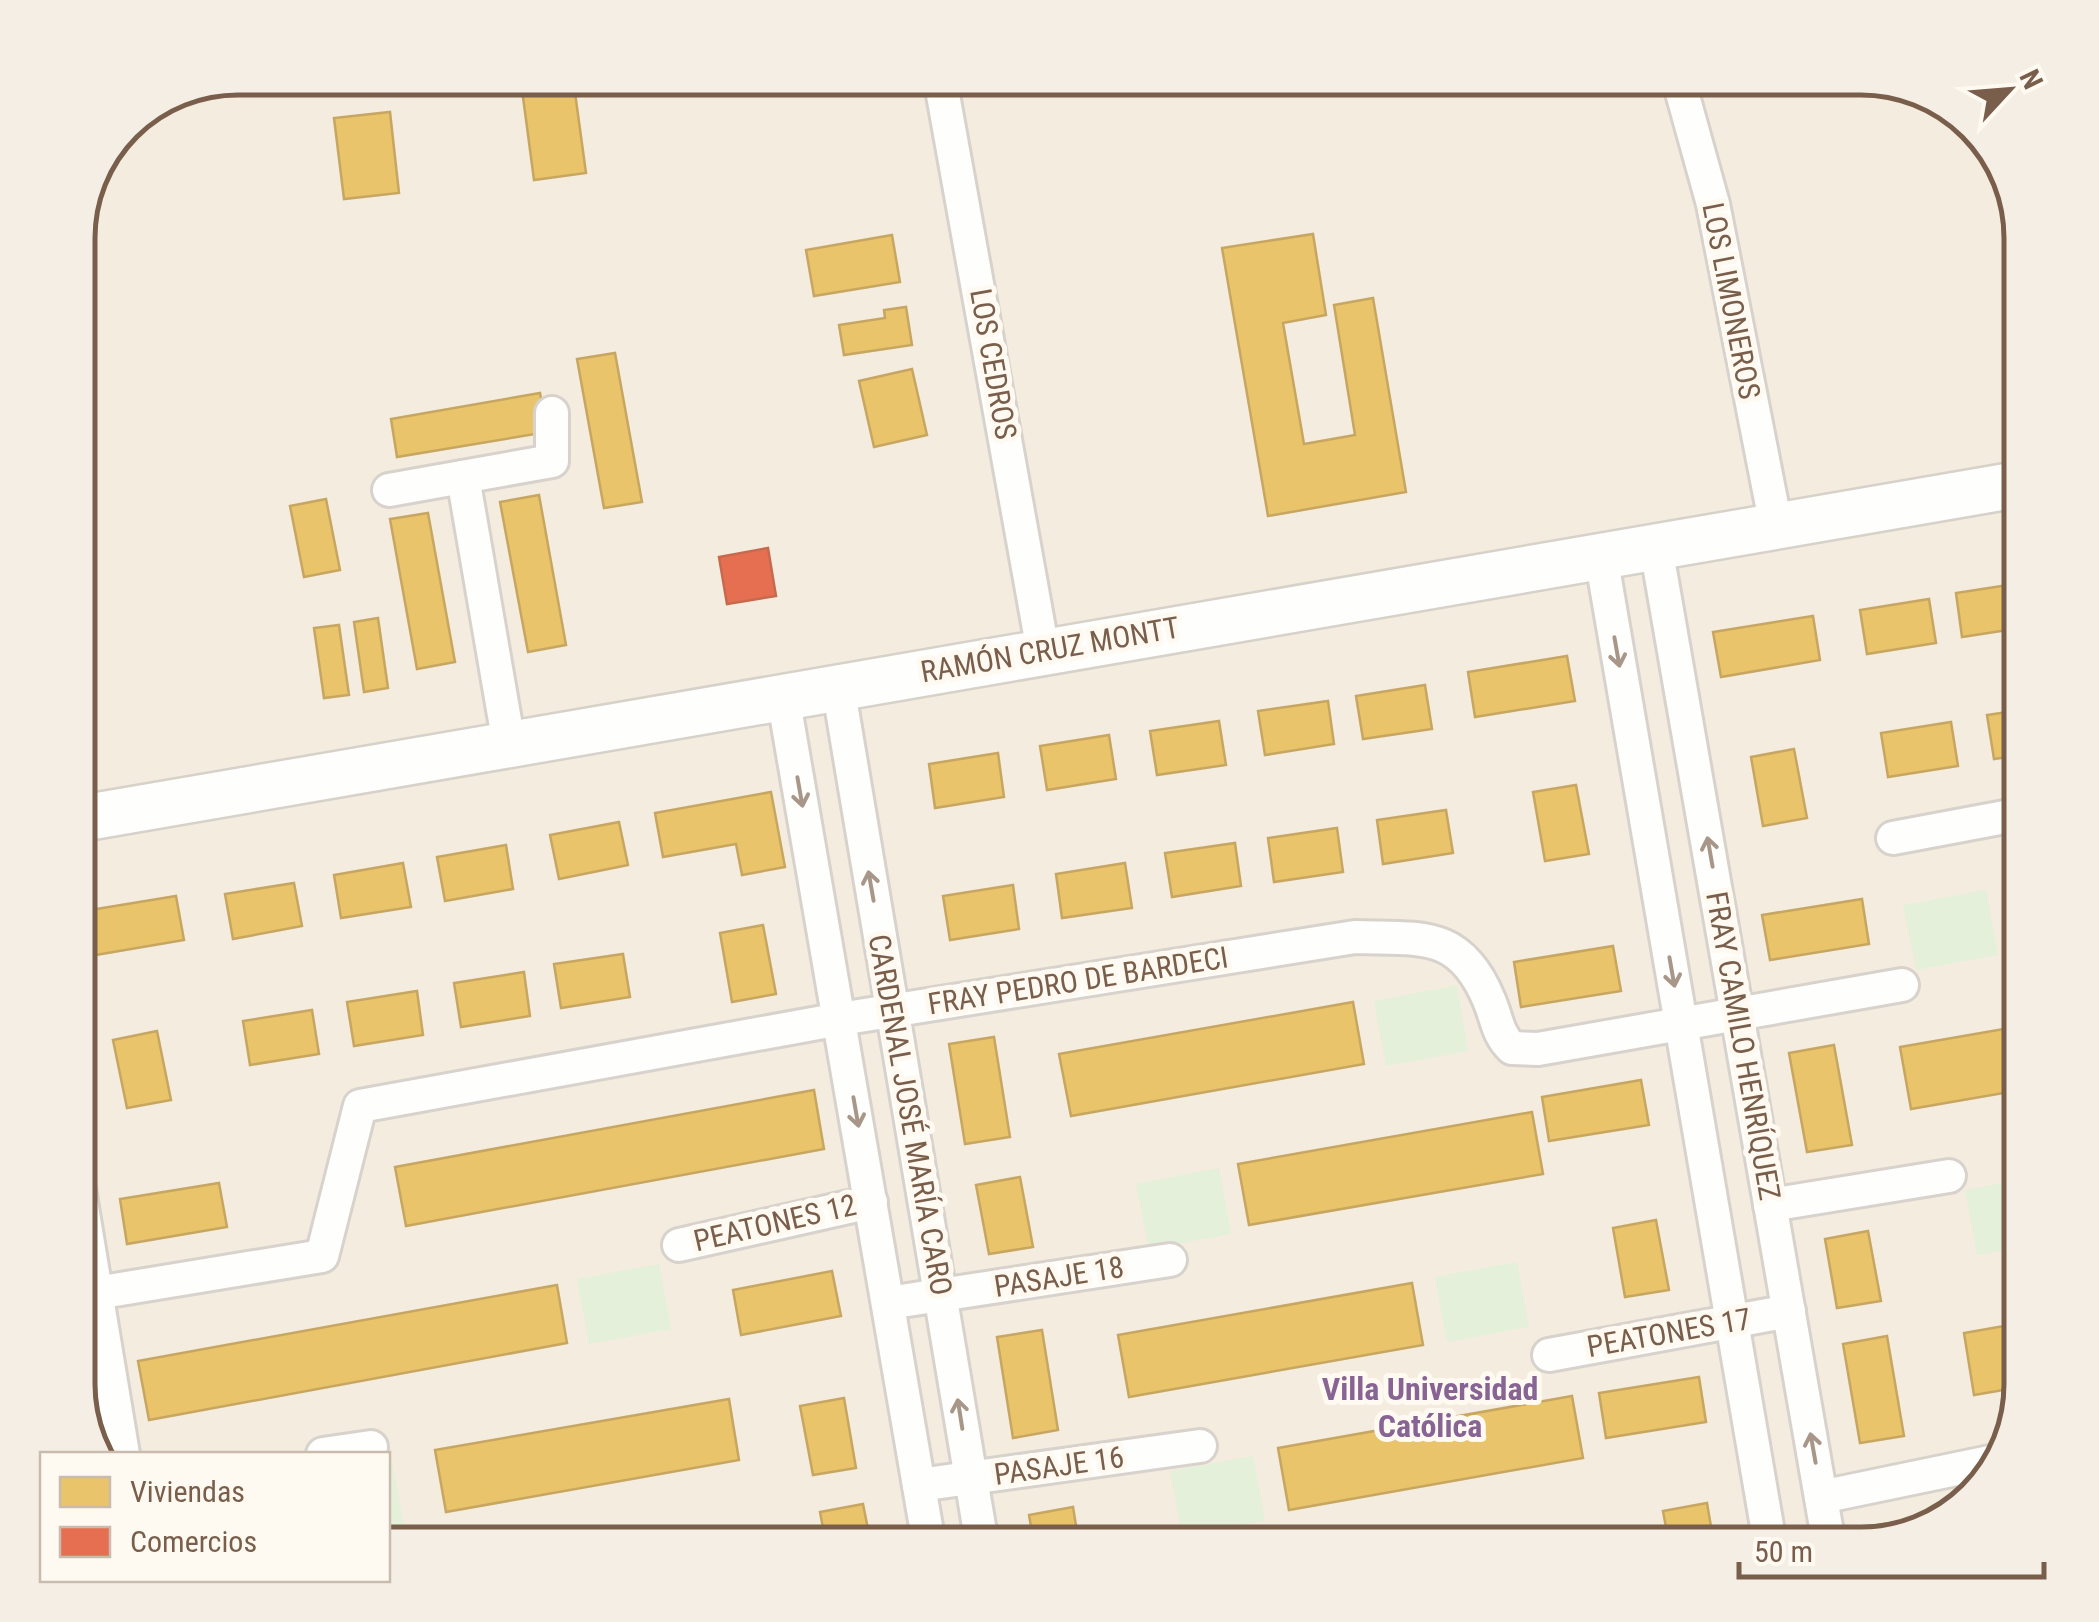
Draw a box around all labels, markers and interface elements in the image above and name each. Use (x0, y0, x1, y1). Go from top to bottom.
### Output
north arrow (1959, 40, 2059, 140)
text: N (2012, 64, 2050, 94)
street label: LOS LIMONEROS (1695, 200, 1768, 402)
street label: LOS CEDROS (963, 286, 1024, 442)
street label: RAMÓN CRUZ MONTT (918, 610, 1182, 689)
one-way arrow (1609, 635, 1627, 668)
one-way arrow (791, 775, 810, 807)
one-way arrow (1700, 837, 1719, 869)
one-way arrow (861, 870, 880, 903)
street label: FRAY CAMILO HENRÍQUEZ (1699, 889, 1788, 1203)
street label: CARDENAL JOSÉ MARÍA CARO (861, 932, 959, 1298)
street label: FRAY PEDRO DE BARDECI (925, 939, 1231, 1022)
one-way arrow (1663, 956, 1682, 988)
one-way arrow (847, 1095, 866, 1128)
street label: PEATONES 12 (690, 1187, 860, 1258)
street label: PASAJE 18 (992, 1249, 1126, 1304)
street label: PEATONES 17 (1584, 1301, 1754, 1364)
district label: Villa Universidad Católica (1322, 1370, 1538, 1445)
one-way arrow (950, 1398, 969, 1431)
one-way arrow (1803, 1433, 1822, 1465)
street label: PASAJE 16 (992, 1439, 1126, 1492)
legend (40, 1452, 390, 1582)
text: Viviendas (130, 1474, 245, 1509)
scale bar (1739, 1517, 2044, 1579)
text: Comercios (130, 1524, 257, 1559)
text: 50 m (1754, 1534, 1813, 1569)

